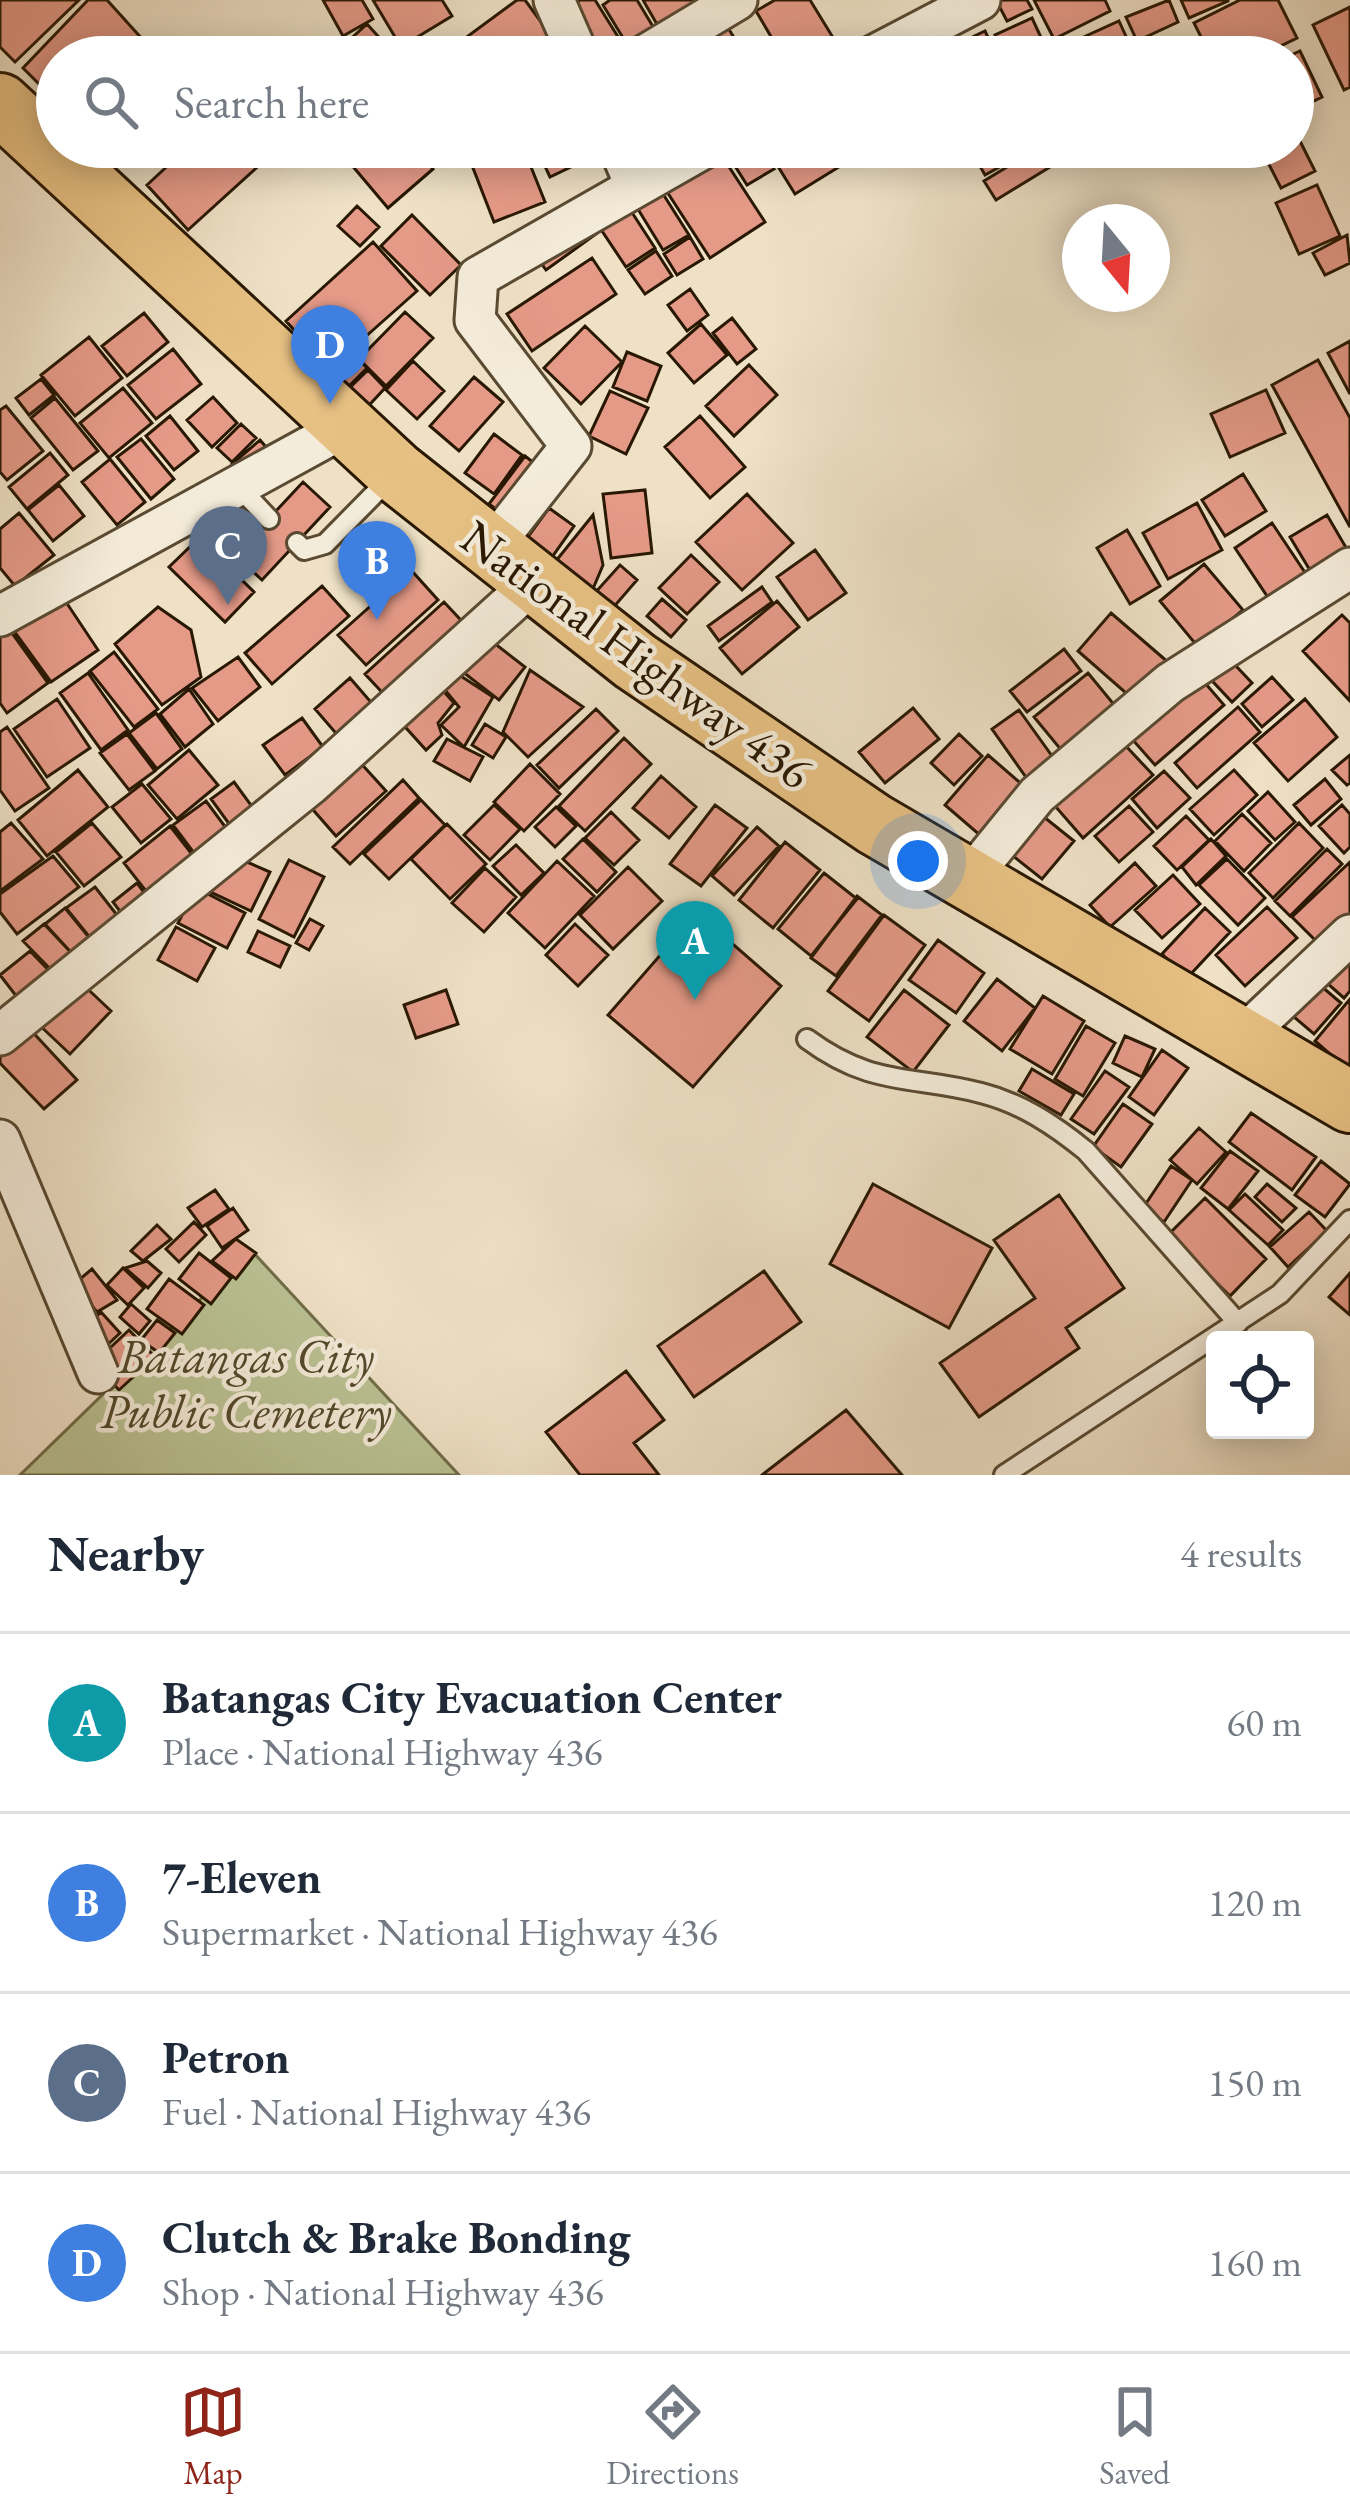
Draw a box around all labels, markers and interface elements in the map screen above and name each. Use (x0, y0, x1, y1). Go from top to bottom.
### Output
search box (36, 36, 1314, 168)
icon: search (78, 69, 144, 135)
text: Search here (174, 73, 369, 131)
north arrow (1062, 204, 1170, 312)
pin: D (291, 305, 369, 404)
pin: C (189, 506, 267, 605)
street label: National Highway 436 (449, 506, 825, 802)
pin: B (338, 521, 416, 620)
your location (888, 831, 948, 891)
pin: A (656, 901, 734, 1000)
park label: Batangas City Public Cemetery (100, 1325, 392, 1442)
map controls (1206, 1331, 1314, 1439)
button: locate (1206, 1331, 1314, 1439)
text: Nearby (48, 1520, 204, 1586)
text: 4 results (1180, 1528, 1302, 1579)
text: Batangas City Evacuation Center (162, 1668, 782, 1726)
text: A (73, 1697, 101, 1748)
text: 60 m (1226, 1697, 1302, 1748)
text: Place · National Highway 436 (162, 1726, 603, 1777)
text: 7-Eleven (162, 1848, 321, 1906)
text: B (75, 1877, 99, 1928)
text: 120 m (1208, 1877, 1302, 1928)
text: Supermarket · National Highway 436 (162, 1906, 718, 1957)
text: Petron (162, 2028, 290, 2086)
text: C (73, 2057, 101, 2108)
text: 150 m (1208, 2057, 1302, 2108)
text: Fuel · National Highway 436 (162, 2086, 591, 2137)
text: Clutch & Brake Bonding (162, 2208, 631, 2266)
text: D (72, 2237, 102, 2288)
text: 160 m (1208, 2237, 1302, 2288)
text: Shop · National Highway 436 (162, 2266, 604, 2317)
tab: Map (180, 2379, 246, 2494)
tab: Directions (606, 2379, 739, 2494)
tab: Saved (1099, 2379, 1170, 2494)

